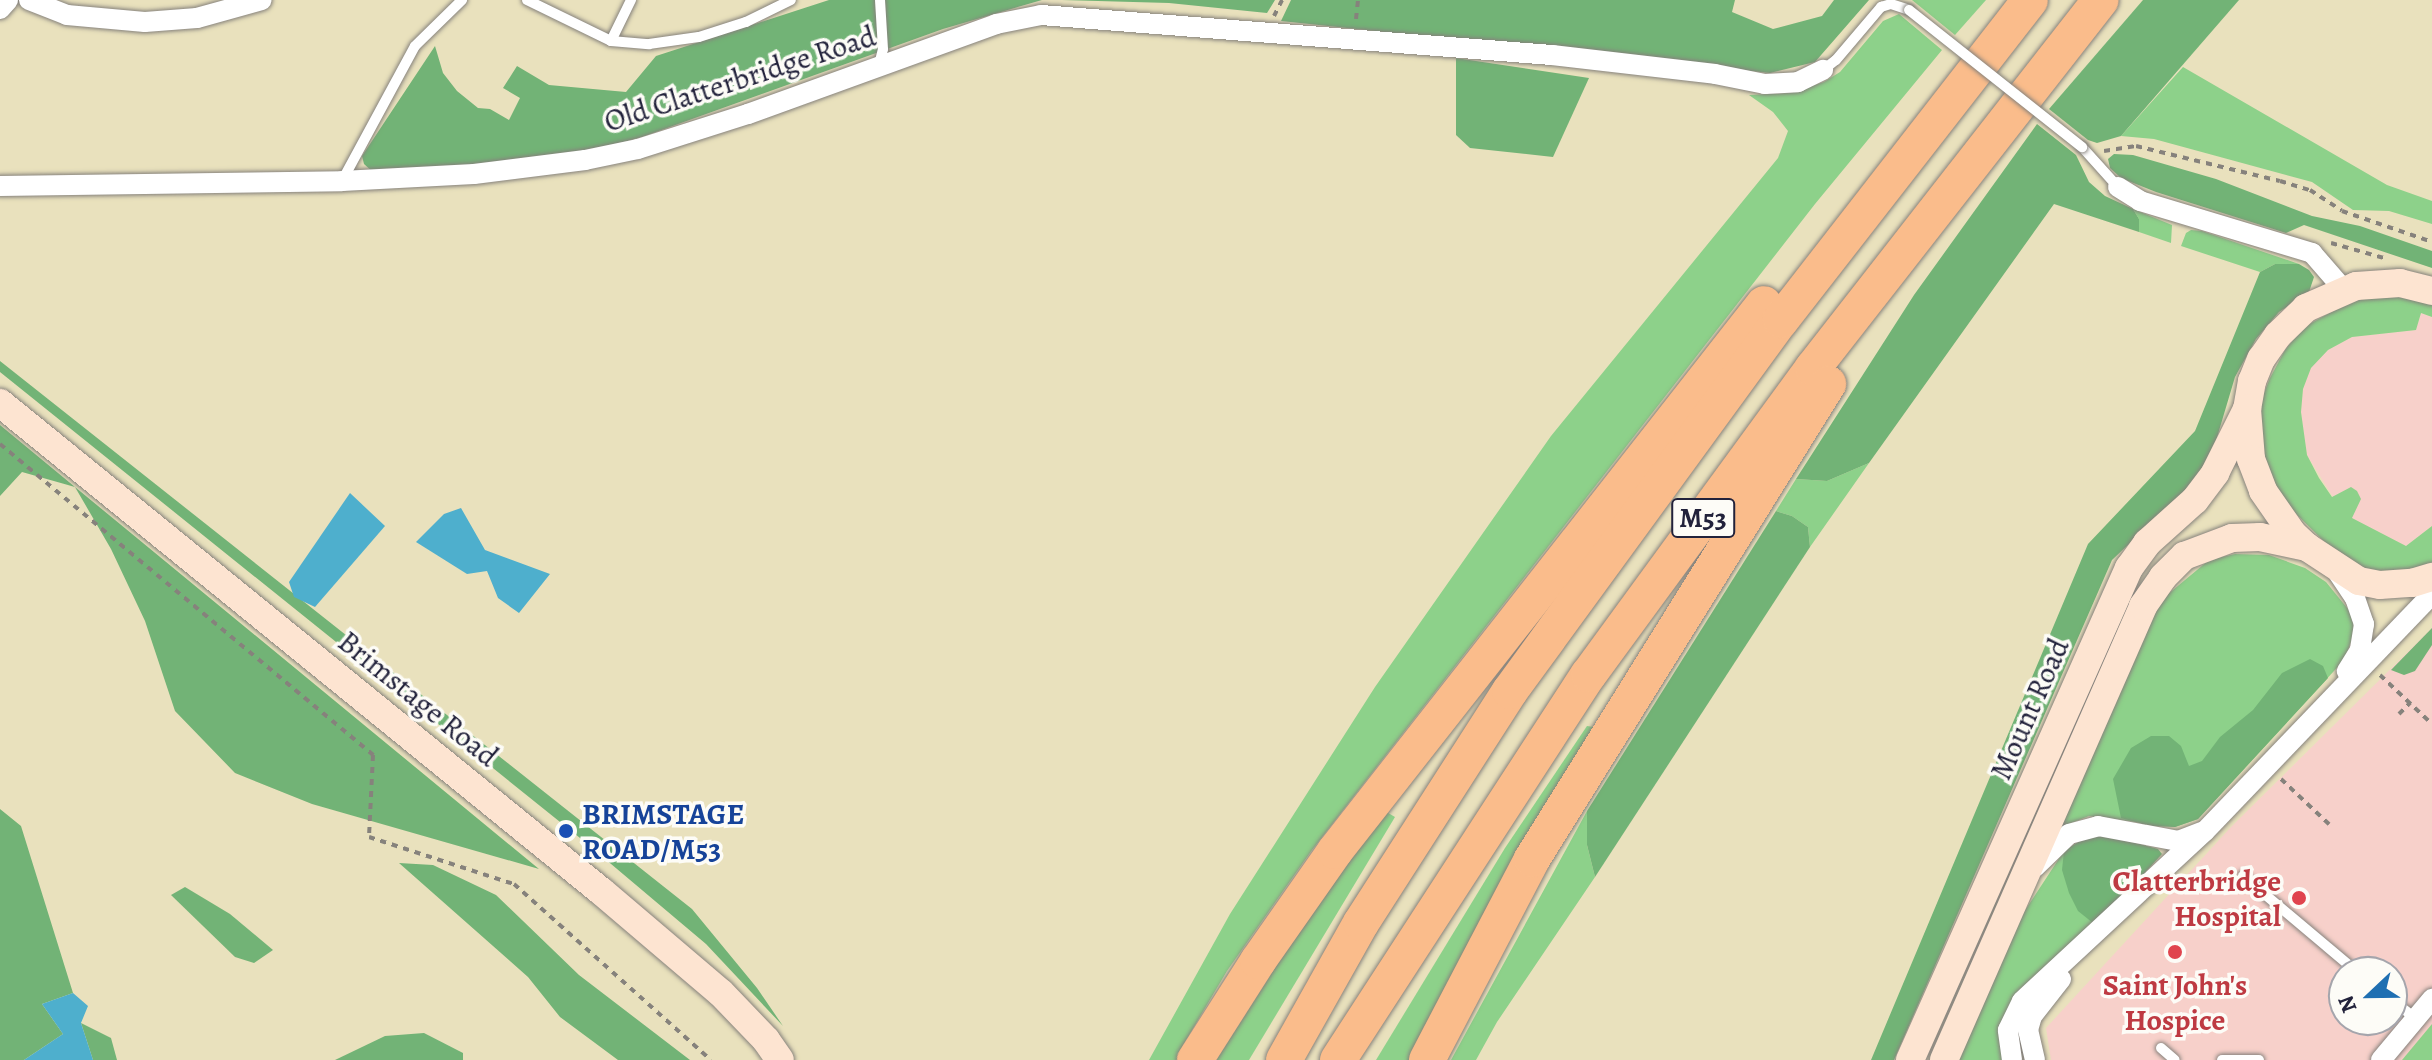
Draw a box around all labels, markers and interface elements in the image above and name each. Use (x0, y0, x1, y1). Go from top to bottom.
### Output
street label: Old Clatterbridge Road (600, 18, 880, 140)
road number: M53 (1671, 494, 1735, 542)
street label: Brimstage Road (331, 624, 505, 774)
street label: Mount Road (1983, 633, 2077, 785)
place label: BRIMSTAGE ROAD/M53 (582, 796, 744, 866)
marker: BRIMSTAGE ROAD/M53 (557, 822, 575, 840)
place label: Clatterbridge Hospital (2113, 863, 2281, 934)
marker: Clatterbridge Hospital (2288, 887, 2310, 909)
marker: Saint John's Hospice (2164, 941, 2186, 963)
north arrow (2328, 956, 2408, 1036)
place label: Saint John's Hospice (2103, 967, 2247, 1038)
text: N (2331, 991, 2365, 1017)

